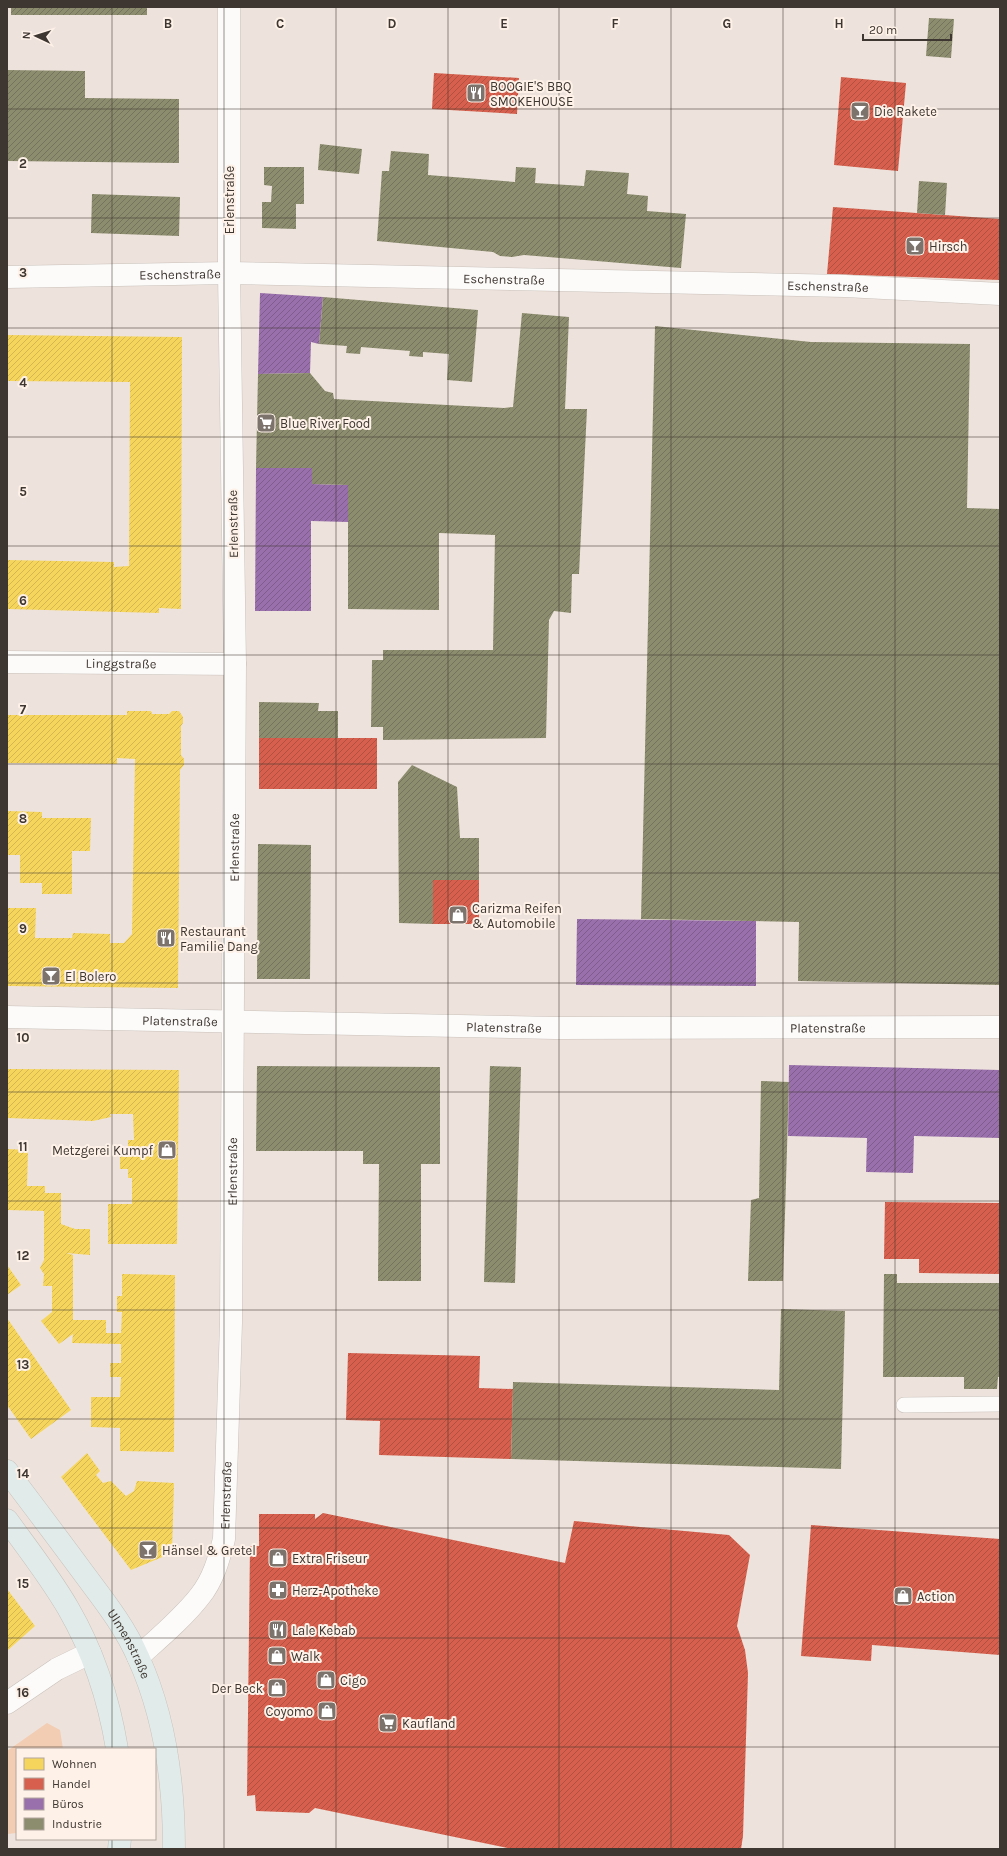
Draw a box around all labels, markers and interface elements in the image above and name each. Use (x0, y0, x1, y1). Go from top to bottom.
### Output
north arrow (16, 16, 56, 56)
text: B (164, 16, 172, 31)
text: C (276, 16, 284, 31)
text: D (388, 16, 397, 31)
text: E (500, 16, 508, 31)
text: F (611, 16, 619, 31)
text: G (723, 16, 731, 31)
text: H (834, 16, 844, 31)
scale bar (863, 16, 951, 42)
text: 20 m (869, 23, 897, 37)
text: N (20, 31, 33, 40)
place label: BOOGIE'S BBQ SMOKEHOUSE (490, 79, 573, 109)
restaurant icon: BOOGIE'S BBQ SMOKEHOUSE (465, 82, 487, 104)
bar icon: Die Rakete (849, 100, 871, 122)
place label: Die Rakete (874, 104, 937, 119)
text: 2 (19, 156, 27, 171)
street label: Erlenstraße (222, 165, 237, 234)
bar icon: Hirsch (904, 235, 926, 257)
place label: Hirsch (929, 239, 968, 254)
text: 3 (19, 265, 27, 280)
street label: Eschenstraße (139, 266, 221, 282)
street label: Eschenstraße (463, 270, 545, 287)
street label: Eschenstraße (787, 277, 869, 295)
text: 4 (19, 375, 27, 390)
supermarket icon: Blue River Food (255, 412, 277, 434)
place label: Blue River Food (280, 416, 371, 431)
text: 5 (19, 484, 27, 499)
street label: Erlenstraße (225, 489, 241, 558)
text: 6 (19, 593, 27, 608)
street label: Linggstraße (86, 655, 157, 671)
text: 7 (20, 702, 27, 717)
text: 8 (19, 811, 27, 826)
street label: Erlenstraße (226, 813, 242, 882)
place label: Carizma Reifen & Automobile (472, 901, 562, 931)
shop icon: Carizma Reifen & Automobile (447, 904, 469, 926)
text: 9 (19, 921, 27, 936)
place label: Restaurant Familie Dang (180, 924, 259, 954)
restaurant icon: Restaurant Familie Dang (155, 927, 177, 949)
bar icon: El Bolero (40, 965, 62, 987)
place label: El Bolero (65, 969, 116, 984)
street label: Platenstraße (142, 1012, 218, 1029)
street label: Platenstraße (466, 1019, 542, 1035)
street label: Platenstraße (790, 1020, 866, 1035)
text: 10 (17, 1030, 29, 1045)
street label: Erlenstraße (224, 1137, 240, 1206)
text: 11 (18, 1139, 28, 1154)
shop icon: Metzgerei Kumpf (156, 1139, 178, 1161)
place label: Metzgerei Kumpf (52, 1143, 154, 1158)
text: 12 (17, 1248, 29, 1263)
text: 13 (17, 1357, 29, 1372)
street label: Erlenstraße (217, 1461, 234, 1530)
text: 14 (17, 1466, 29, 1481)
bar icon: Hänsel & Gretel (137, 1539, 159, 1561)
place label: Hänsel & Gretel (162, 1543, 256, 1558)
shop icon: Extra Friseur (267, 1547, 289, 1569)
place label: Extra Friseur (292, 1551, 368, 1566)
text: 15 (17, 1576, 30, 1591)
pharmacy icon: Herz-Apotheke (267, 1579, 289, 1601)
place label: Herz-Apotheke (292, 1583, 379, 1598)
shop icon: Action (892, 1585, 914, 1607)
place label: Action (917, 1589, 955, 1604)
street label: Ulmenstraße (105, 1606, 154, 1681)
restaurant icon: Lale Kebab (267, 1619, 289, 1641)
place label: Lale Kebab (292, 1623, 356, 1638)
shop icon: Walk (266, 1645, 288, 1667)
place label: Walk (291, 1649, 320, 1664)
shop icon: Cigo (315, 1669, 337, 1691)
place label: Cigo (340, 1673, 366, 1688)
shop icon: Der Beck (266, 1677, 288, 1699)
place label: Der Beck (211, 1681, 263, 1696)
text: 16 (17, 1685, 29, 1700)
shop icon: Coyomo (316, 1700, 338, 1722)
place label: Coyomo (266, 1704, 313, 1719)
supermarket icon: Kaufland (377, 1712, 399, 1734)
place label: Kaufland (402, 1716, 456, 1731)
legend (16, 1748, 156, 1840)
text: Wohnen (52, 1757, 97, 1771)
text: Handel (52, 1777, 91, 1791)
text: Büros (52, 1797, 84, 1811)
text: Industrie (52, 1817, 102, 1831)

